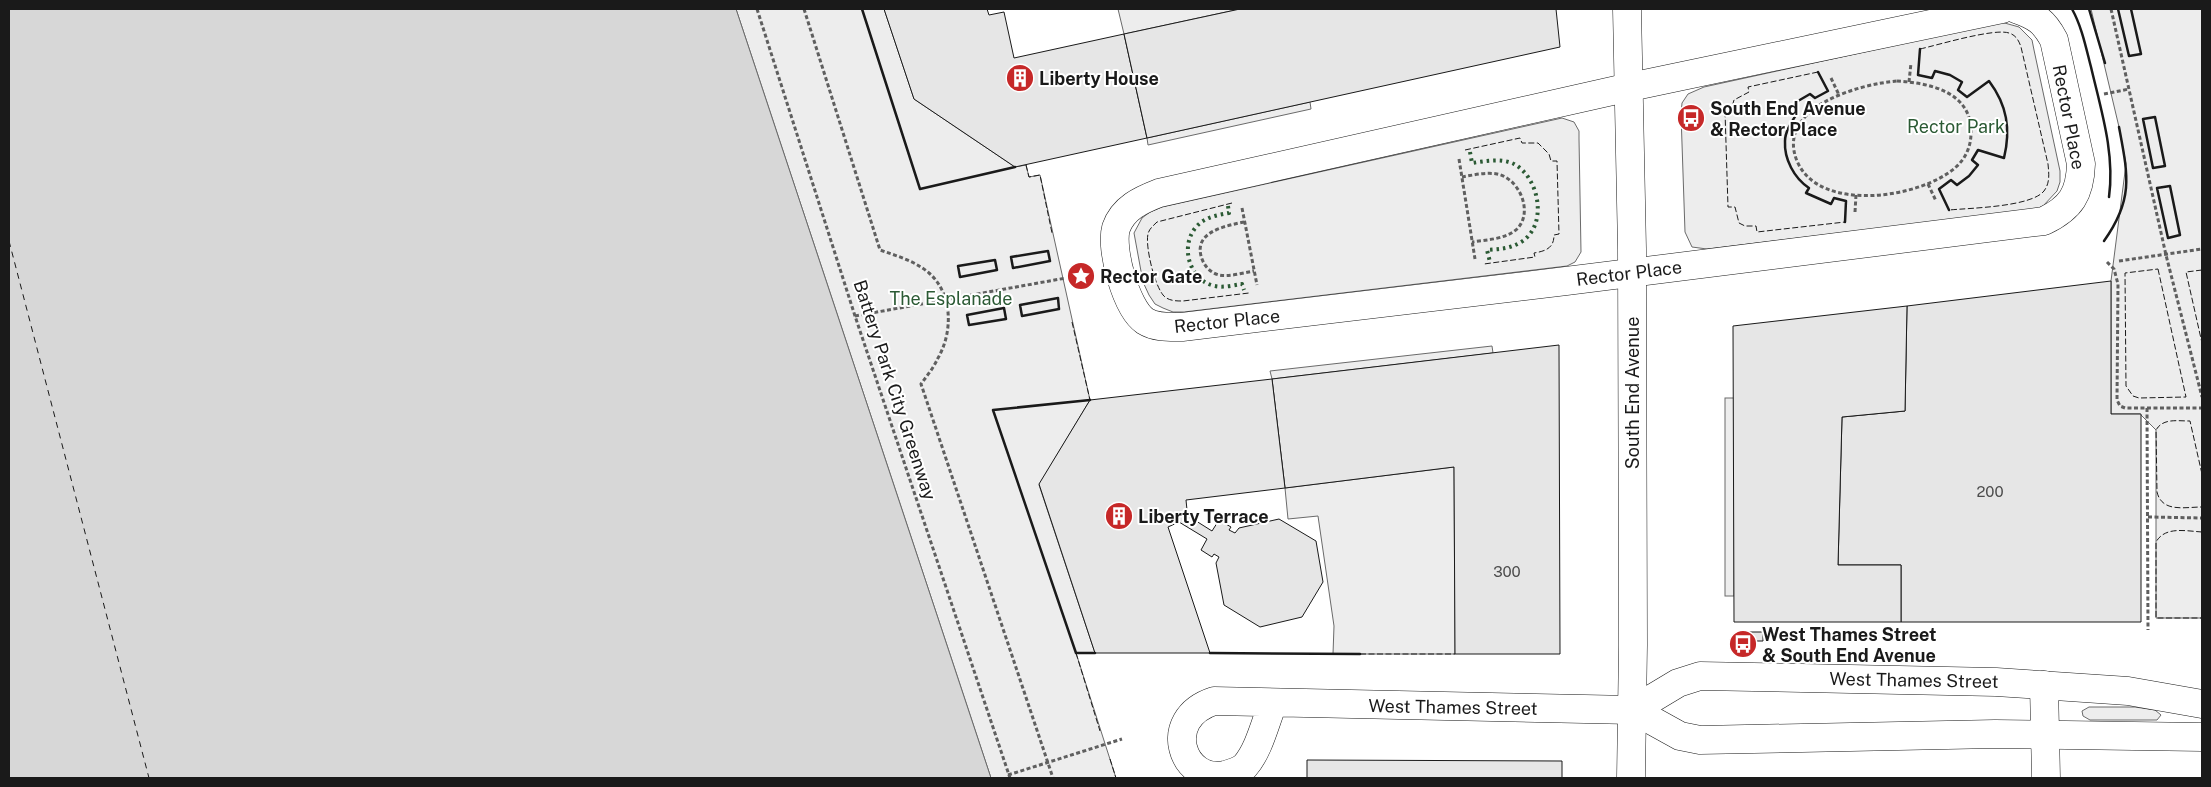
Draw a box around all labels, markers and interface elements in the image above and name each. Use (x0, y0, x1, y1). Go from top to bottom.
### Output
building icon: Liberty House (1005, 63, 1035, 93)
street label: Rector Place (2049, 63, 2089, 171)
place label: Liberty House (1039, 68, 1159, 89)
place label: South End Avenue & Rector Place (1710, 98, 1866, 140)
bus stop icon: South End Avenue & Rector Place (1676, 103, 1706, 133)
park label: Rector Park (1907, 116, 2005, 137)
street label: Rector Place (1575, 256, 1683, 290)
place icon: Rector Gate (1066, 261, 1096, 291)
place label: Rector Gate (1100, 266, 1202, 287)
street label: Battery Park City Greenway (849, 277, 941, 503)
park label: The Esplanade (890, 288, 1012, 309)
street label: Rector Place (1173, 305, 1281, 337)
street label: South End Avenue (1622, 317, 1643, 469)
house number: 200 (1976, 483, 2004, 500)
building icon: Liberty Terrace (1104, 501, 1134, 531)
place label: Liberty Terrace (1138, 506, 1269, 527)
house number: 300 (1493, 563, 1521, 580)
place label: West Thames Street & South End Avenue (1762, 624, 1937, 666)
bus stop icon: West Thames Street & South End Avenue (1728, 629, 1758, 659)
street label: West Thames Street (1829, 668, 1999, 692)
street label: West Thames Street (1368, 695, 1538, 719)

